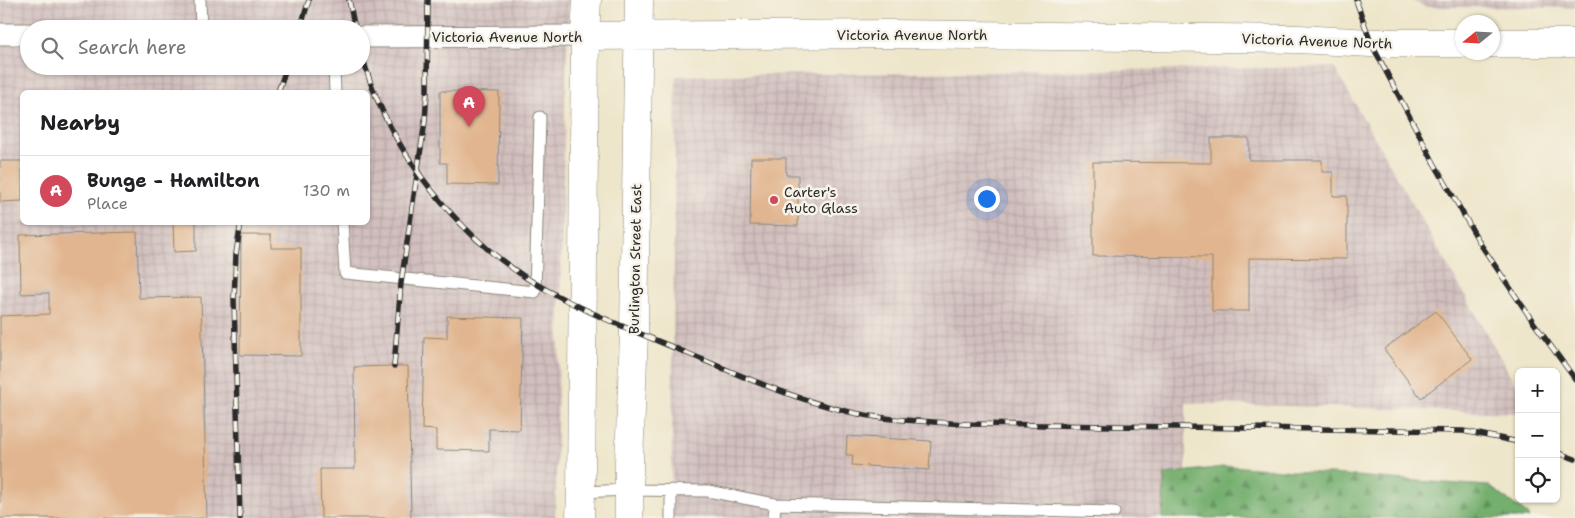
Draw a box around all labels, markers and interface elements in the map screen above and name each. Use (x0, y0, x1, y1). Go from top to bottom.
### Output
north arrow (1455, 15, 1500, 60)
search box (20, 20, 370, 75)
street label: Victoria Avenue North (836, 26, 988, 44)
street label: Victoria Avenue North (431, 28, 583, 46)
street label: Victoria Avenue North (1241, 29, 1393, 53)
icon: search (38, 34, 66, 62)
text: Search here (78, 35, 187, 60)
pin: A (453, 86, 485, 127)
text: Nearby (40, 109, 120, 137)
text: Bunge - Hamilton (87, 168, 260, 193)
text: A (50, 180, 62, 201)
text: 130 m (303, 180, 350, 201)
place label: Carter's Auto Glass (784, 183, 858, 217)
street label: Burlington Street East (625, 184, 645, 334)
your location (974, 186, 1000, 212)
text: Place (87, 193, 128, 214)
marker: Carter's Auto Glass (768, 194, 780, 206)
map controls (1515, 368, 1560, 503)
button: + (1515, 368, 1560, 413)
button: − (1515, 413, 1560, 458)
button: locate (1515, 458, 1560, 503)

